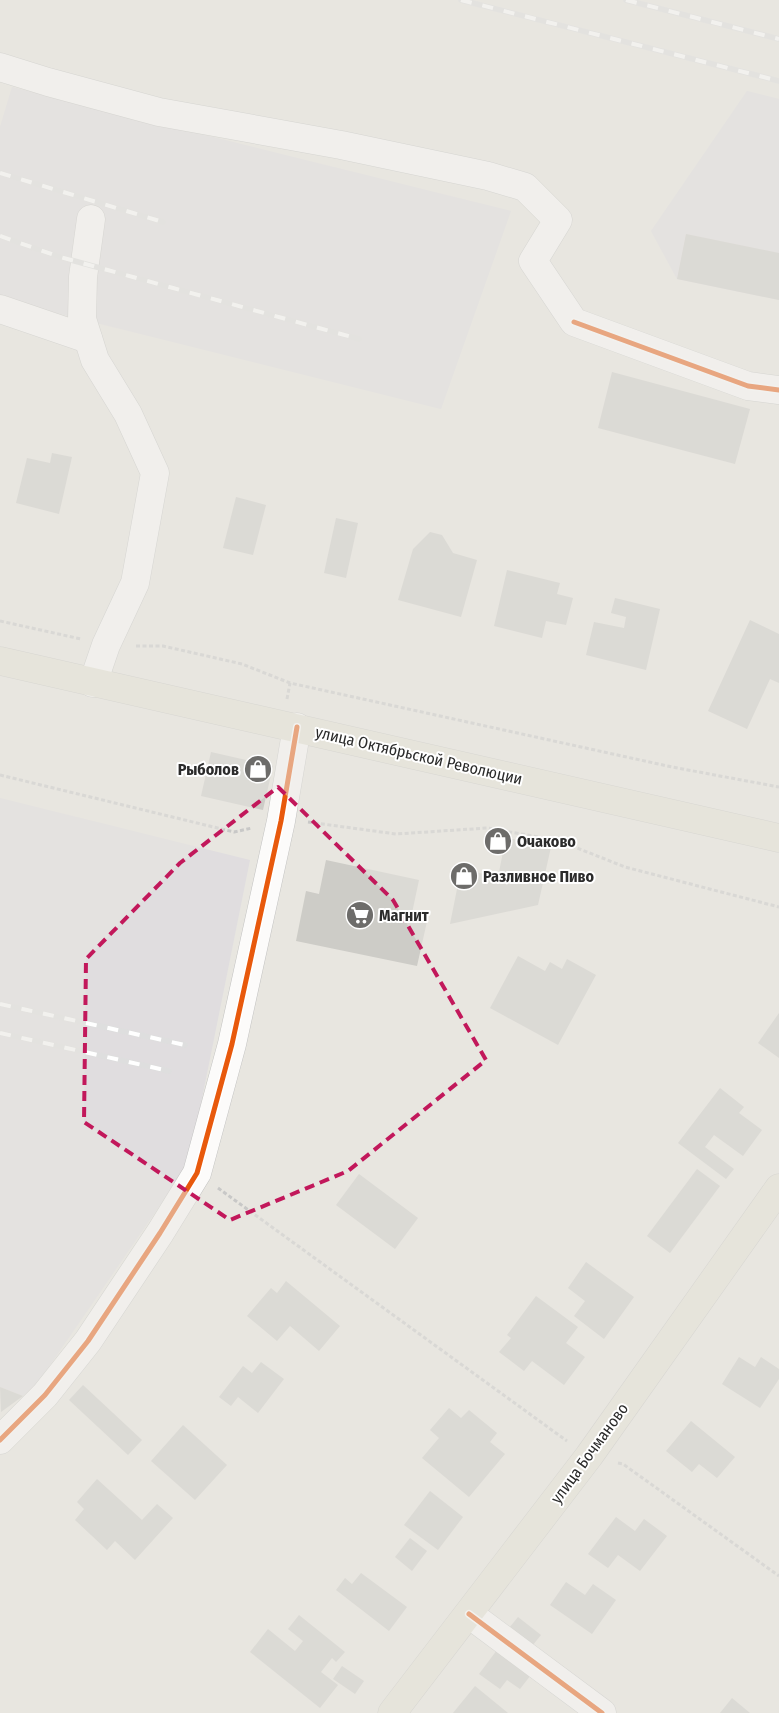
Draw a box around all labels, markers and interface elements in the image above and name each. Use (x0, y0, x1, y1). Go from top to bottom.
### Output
street label: улица Октябрьской Революции (313, 722, 524, 789)
shop icon: Рыболов (243, 754, 273, 784)
place label: Рыболов (178, 760, 239, 779)
shop icon: Очаково (483, 826, 513, 856)
place label: Очаково (517, 832, 576, 851)
shop icon: Разливное Пиво (449, 861, 479, 891)
place label: Разливное Пиво (483, 867, 595, 886)
supermarket icon: Магнит (345, 900, 375, 930)
place label: Магнит (379, 906, 429, 925)
street label: улица Бочманово (547, 1399, 632, 1507)

